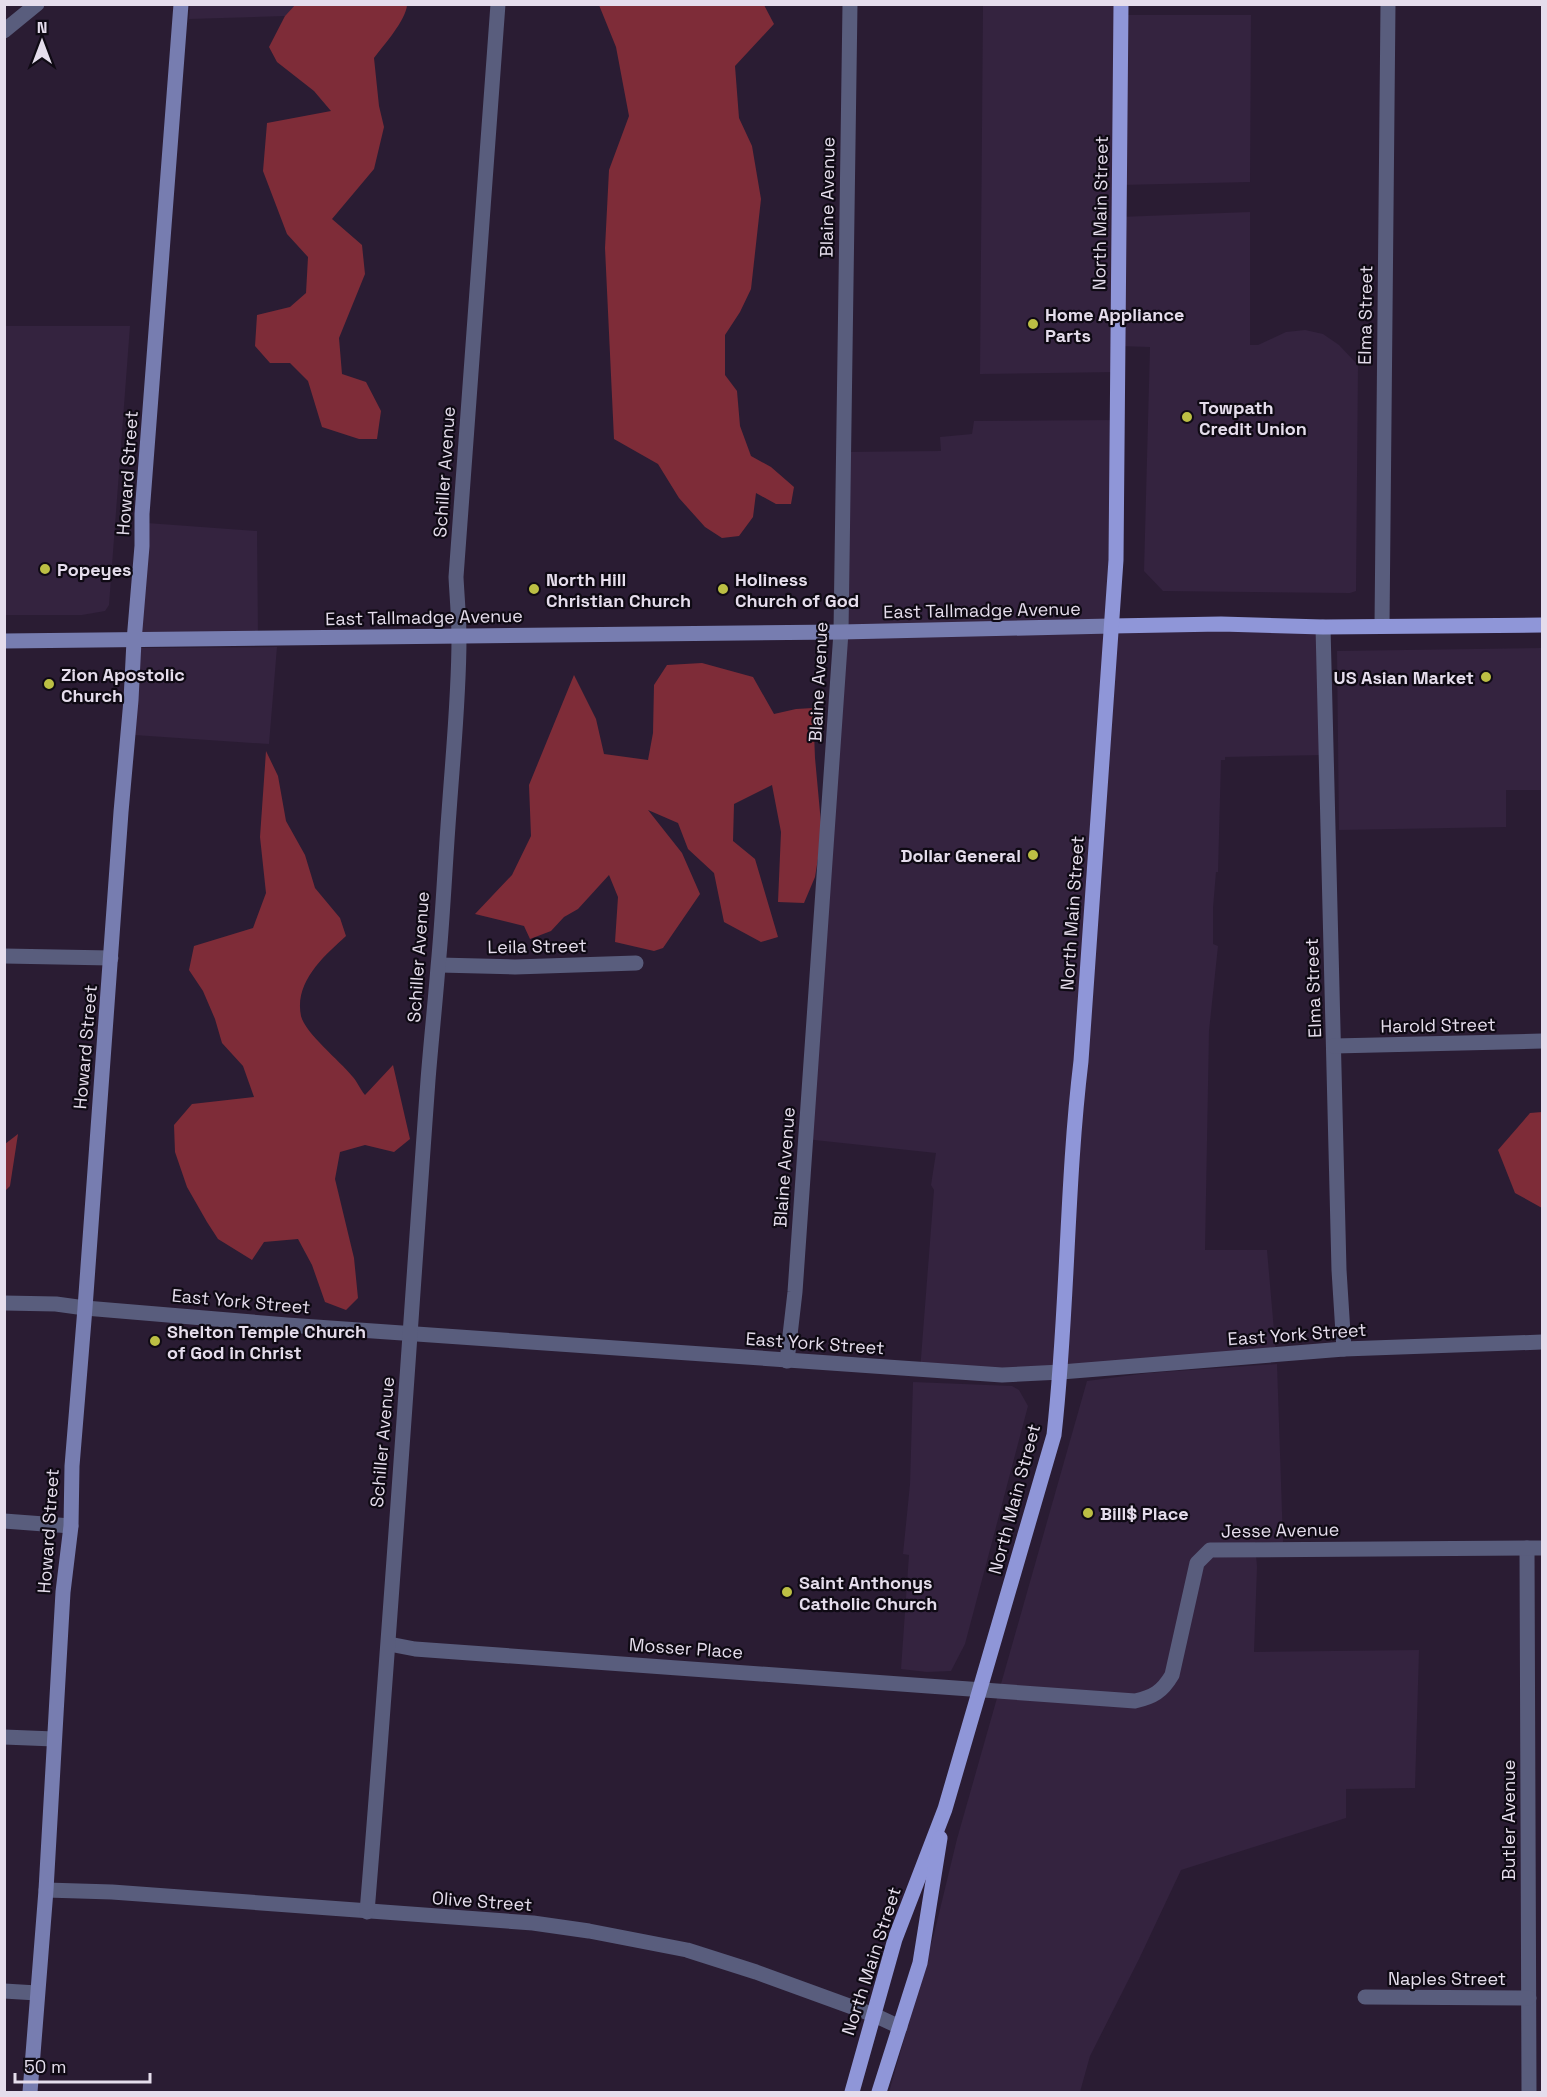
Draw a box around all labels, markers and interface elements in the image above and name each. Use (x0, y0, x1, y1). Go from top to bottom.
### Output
north arrow (12, 12, 72, 72)
text: N (37, 17, 47, 38)
street label: North Main Street (1087, 135, 1113, 291)
street label: Blaine Avenue (814, 136, 840, 258)
street label: Elma Street (1353, 265, 1377, 365)
place label: Home Appliance Parts (1045, 303, 1184, 347)
marker: Home Appliance Parts (1026, 317, 1040, 331)
place label: Towpath Credit Union (1199, 396, 1307, 440)
street label: Schiller Avenue (428, 406, 460, 538)
street label: Howard Street (111, 410, 143, 536)
marker: Towpath Credit Union (1180, 410, 1194, 424)
place label: Popeyes (57, 558, 131, 581)
marker: Popeyes (38, 562, 52, 576)
place label: North Hill Christian Church (546, 568, 691, 612)
place label: Holiness Church of God (735, 568, 859, 612)
marker: North Hill Christian Church (527, 582, 541, 596)
marker: Holiness Church of God (716, 582, 730, 596)
street label: East Tallmadge Avenue (883, 597, 1081, 623)
street label: East Tallmadge Avenue (325, 604, 523, 630)
street label: Blaine Avenue (803, 621, 833, 743)
place label: Zion Apostolic Church (61, 663, 185, 707)
place label: US Asian Market (1334, 666, 1474, 689)
marker: US Asian Market (1479, 670, 1493, 684)
marker: Zion Apostolic Church (42, 677, 56, 691)
street label: North Main Street (1055, 835, 1089, 991)
place label: Dollar General (900, 844, 1021, 867)
marker: Dollar General (1026, 848, 1040, 862)
street label: Schiller Avenue (402, 891, 434, 1023)
street label: Leila Street (487, 934, 587, 958)
street label: Elma Street (1300, 938, 1326, 1038)
street label: Howard Street (68, 984, 102, 1110)
street label: Harold Street (1380, 1012, 1496, 1038)
street label: Blaine Avenue (768, 1106, 800, 1228)
street label: East York Street (171, 1283, 311, 1319)
street label: East York Street (1227, 1318, 1367, 1350)
place label: Shelton Temple Church of God in Christ (167, 1320, 366, 1364)
street label: East York Street (745, 1327, 885, 1359)
marker: Shelton Temple Church of God in Christ (148, 1334, 162, 1348)
street label: Schiller Avenue (365, 1376, 399, 1508)
street label: North Main Street (983, 1421, 1045, 1577)
street label: Howard Street (32, 1468, 64, 1594)
place label: Bill$ Place (1100, 1502, 1189, 1525)
marker: Bill$ Place (1081, 1506, 1095, 1520)
street label: Jesse Avenue (1221, 1517, 1339, 1543)
place label: Saint Anthonys Catholic Church (799, 1571, 937, 1615)
marker: Saint Anthonys Catholic Church (780, 1585, 794, 1599)
street label: Mosser Place (628, 1633, 744, 1663)
street label: Butler Avenue (1497, 1759, 1520, 1881)
street label: North Main Street (836, 1884, 906, 2038)
street label: Olive Street (431, 1886, 533, 1916)
street label: Naples Street (1388, 1967, 1506, 1990)
scale bar (15, 2046, 150, 2084)
text: 50 m (24, 2055, 66, 2078)

